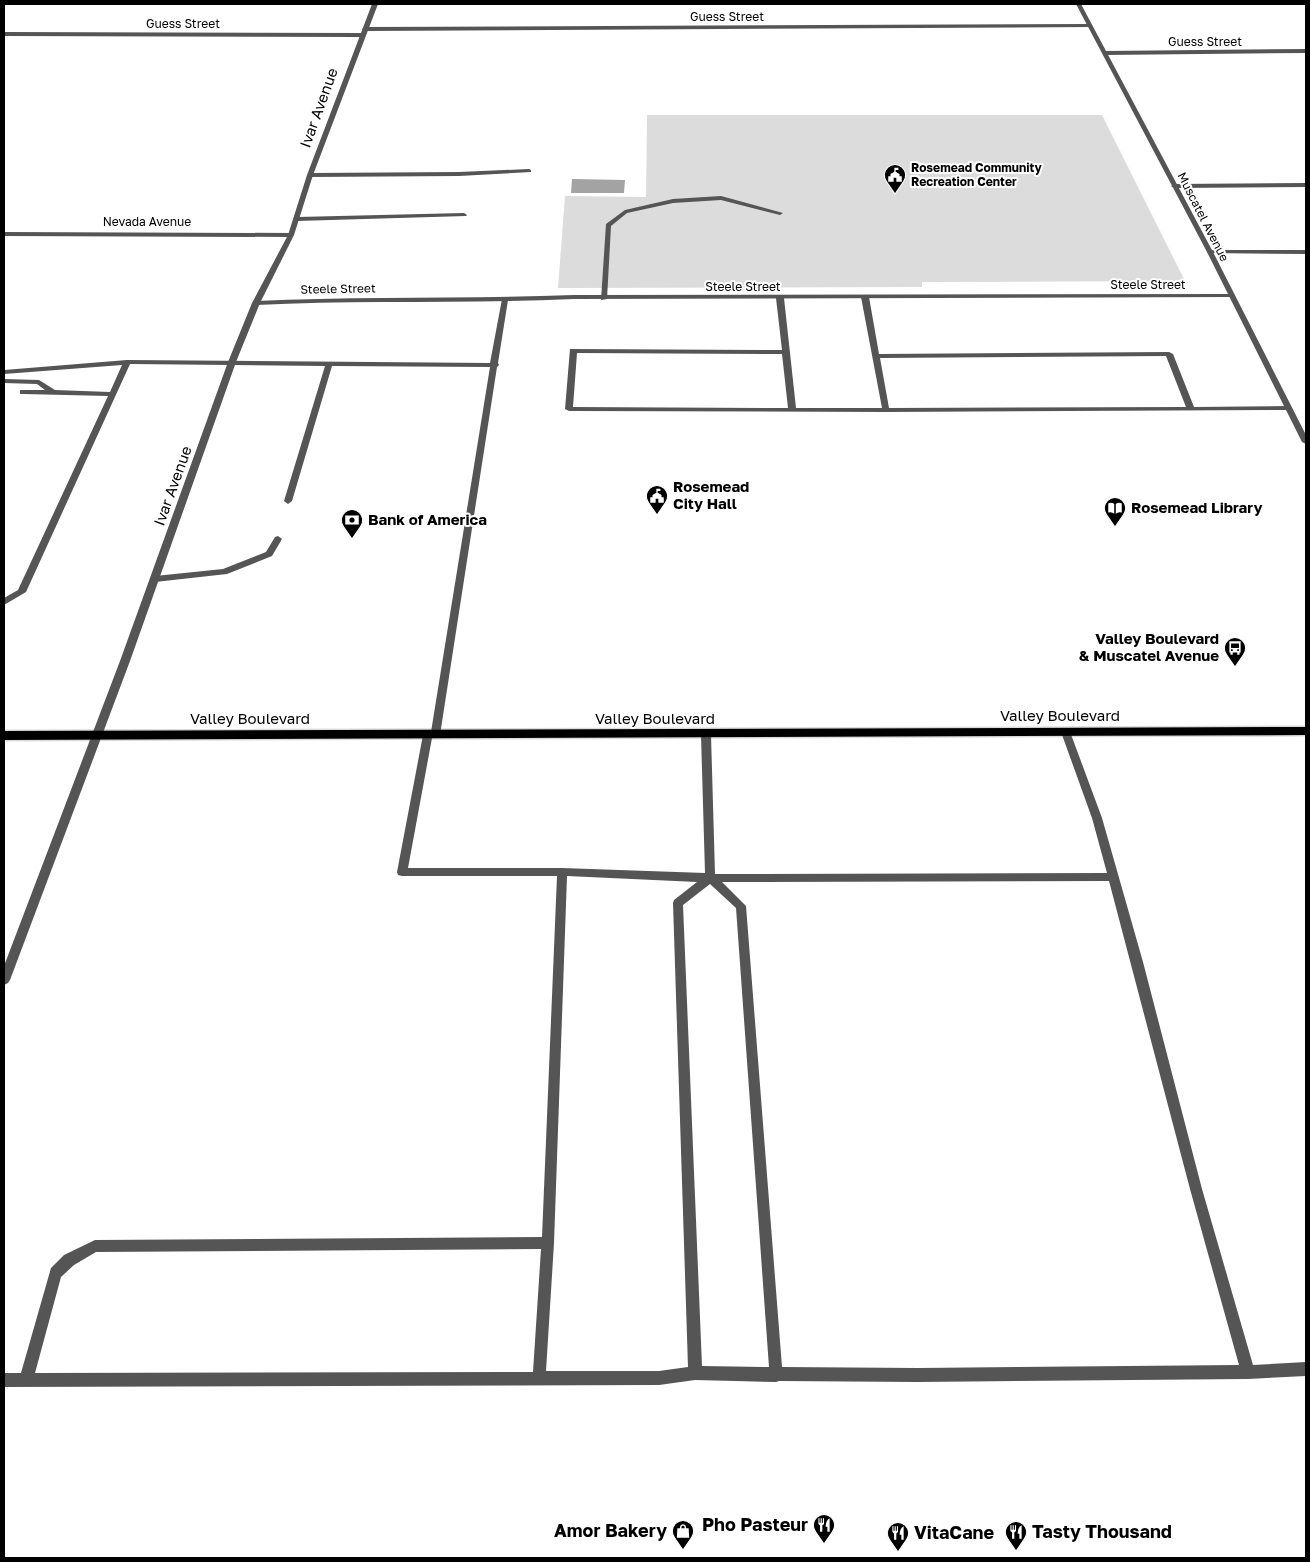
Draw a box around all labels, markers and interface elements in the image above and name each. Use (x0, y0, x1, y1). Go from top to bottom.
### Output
street label: Guess Street (690, 9, 764, 24)
street label: Guess Street (146, 16, 220, 31)
street label: Guess Street (1168, 34, 1242, 49)
street label: Ivar Avenue (295, 65, 341, 150)
place label: Rosemead Community Recreation Center (911, 160, 1042, 189)
public building icon: Rosemead Community Recreation Center (883, 163, 907, 194)
street label: Muscatel Avenue (1174, 170, 1232, 264)
street label: Nevada Avenue (103, 214, 191, 229)
street label: Steele Street (1110, 277, 1186, 292)
street label: Steele Street (705, 279, 781, 294)
street label: Steele Street (300, 280, 376, 297)
street label: Ivar Avenue (149, 443, 195, 528)
place label: Rosemead City Hall (673, 477, 749, 512)
public building icon: Rosemead City Hall (645, 484, 669, 515)
library icon: Rosemead Library (1103, 496, 1127, 527)
place label: Rosemead Library (1131, 498, 1263, 516)
bank icon: Bank of America (340, 508, 364, 539)
place label: Bank of America (368, 510, 487, 528)
place label: Valley Boulevard & Muscatel Avenue (1079, 629, 1219, 664)
bus stop icon: Valley Boulevard & Muscatel Avenue (1223, 636, 1247, 667)
street label: Valley Boulevard (1000, 706, 1120, 724)
street label: Valley Boulevard (190, 709, 310, 727)
street label: Valley Boulevard (595, 709, 715, 727)
place label: Pho Pasteur (702, 1513, 808, 1535)
restaurant icon: Pho Pasteur (812, 1513, 836, 1544)
place label: Amor Bakery (554, 1519, 667, 1541)
shop icon: Amor Bakery (671, 1519, 695, 1550)
restaurant icon: Tasty Thousand (1004, 1520, 1028, 1551)
place label: Tasty Thousand (1032, 1520, 1172, 1542)
restaurant icon: VitaCane (886, 1521, 910, 1552)
place label: VitaCane (914, 1521, 994, 1543)

